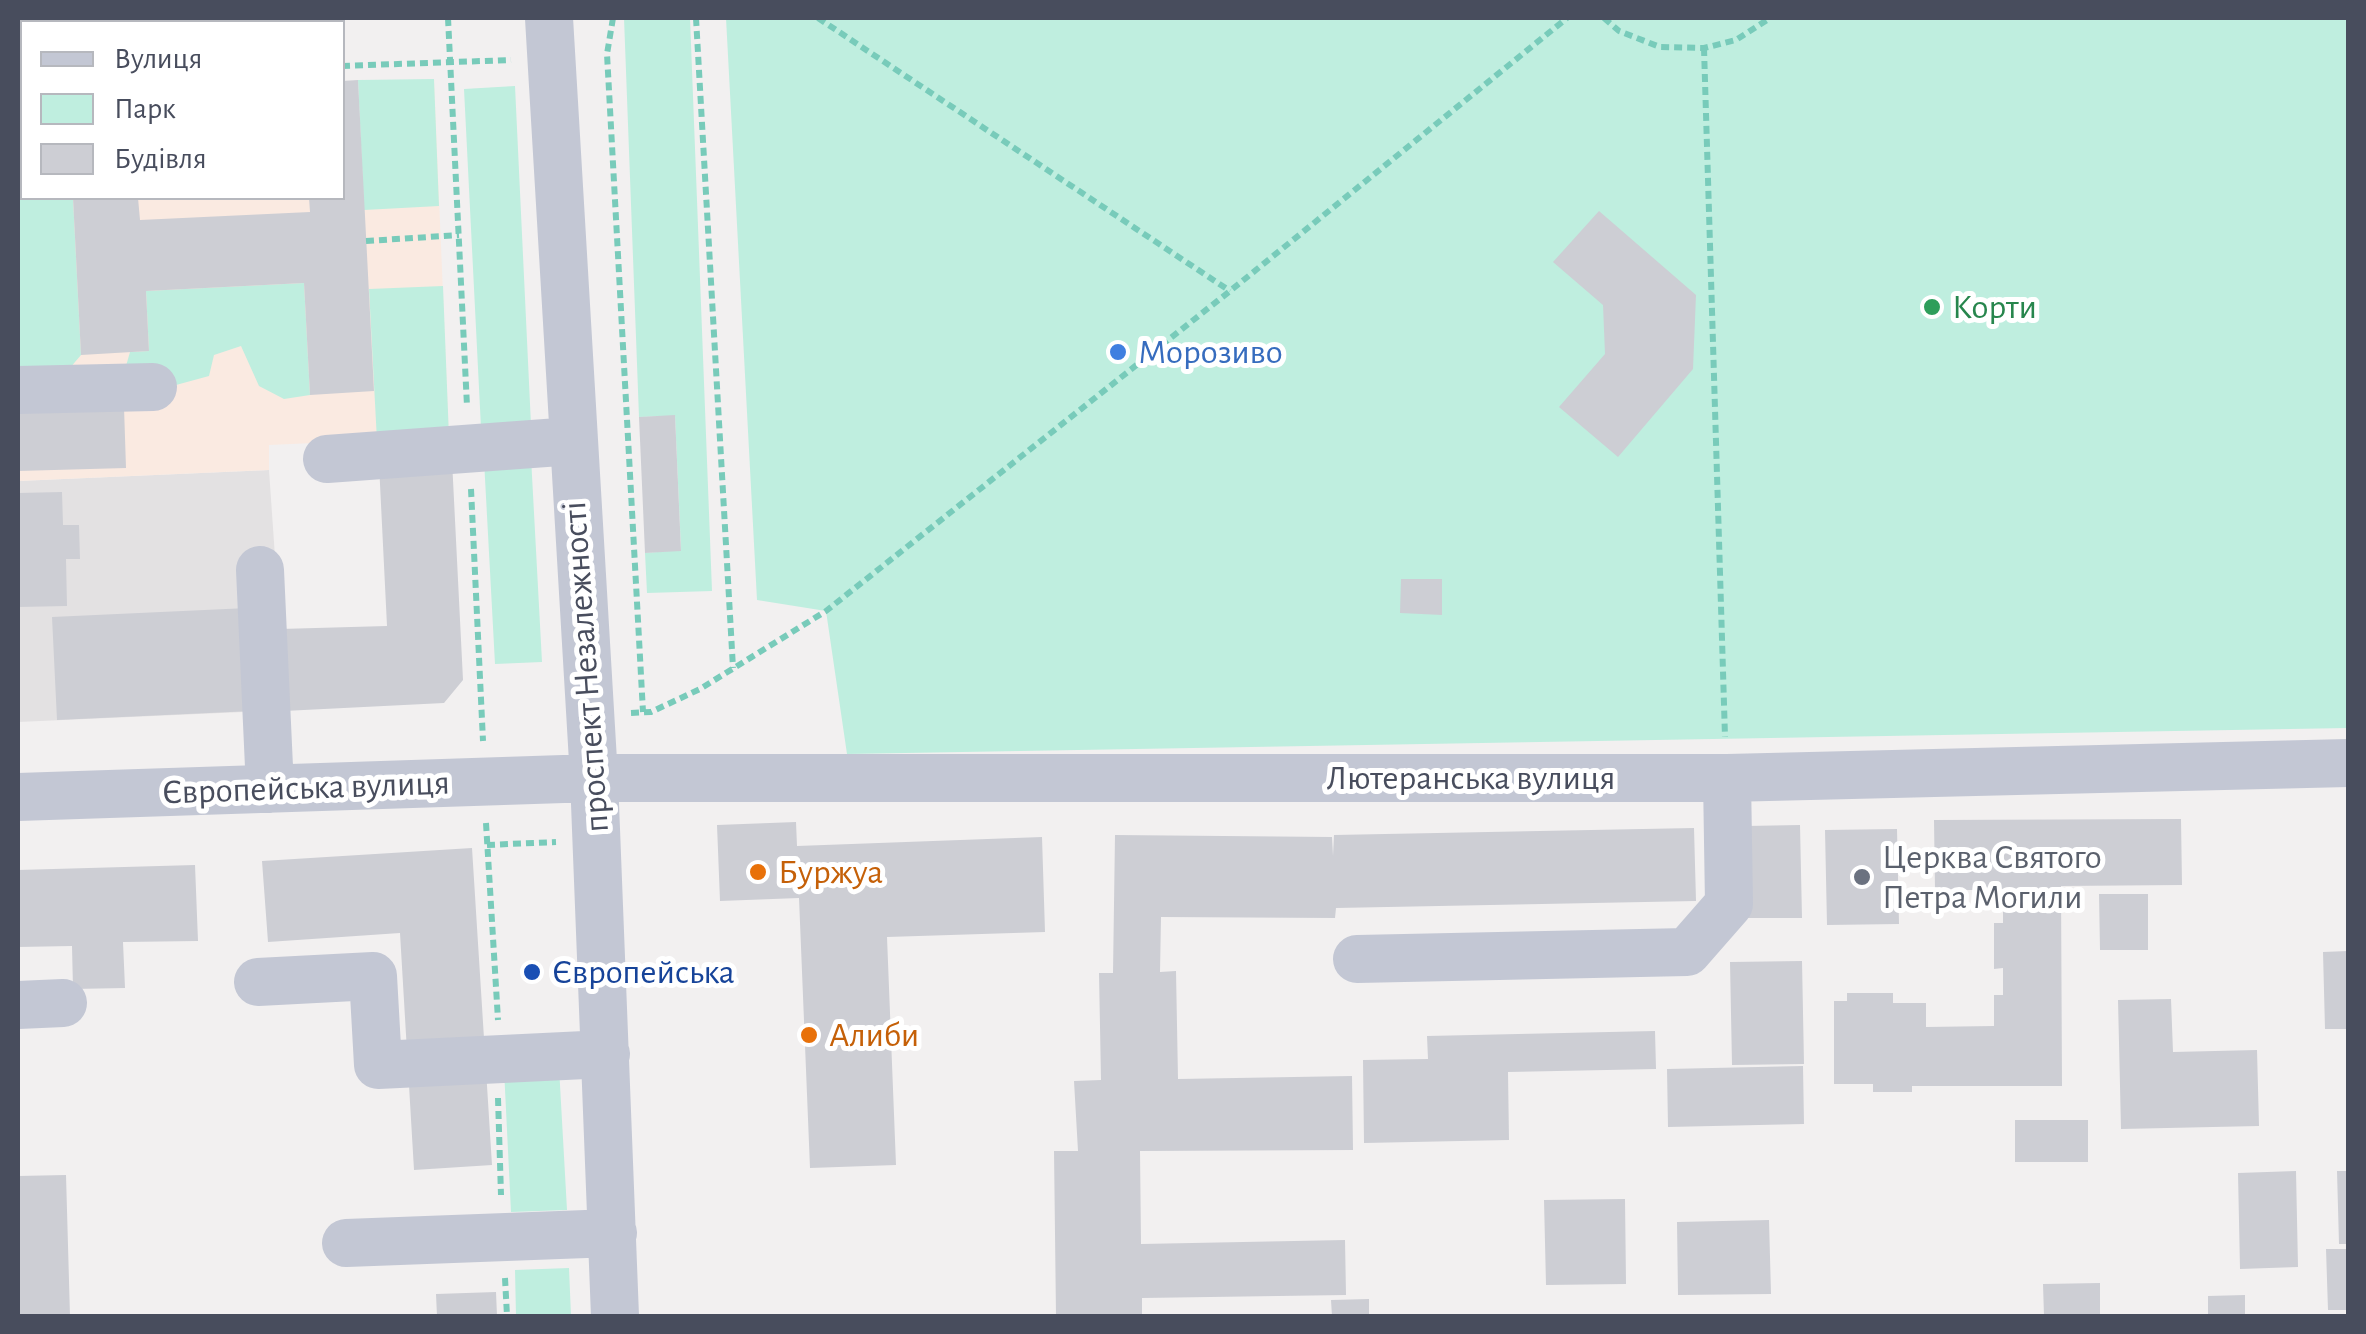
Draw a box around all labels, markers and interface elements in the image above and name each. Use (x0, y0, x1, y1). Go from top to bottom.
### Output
legend (20, 20, 345, 200)
text: Вулиця (114, 44, 202, 74)
text: Парк (114, 94, 176, 124)
text: Будівля (114, 144, 207, 174)
place label: Корти (1952, 286, 2037, 328)
marker: Корти (1921, 296, 1943, 318)
place label: Морозиво (1138, 331, 1283, 373)
marker: Морозиво (1107, 341, 1129, 363)
street label: проспект Незалежності (553, 500, 619, 834)
street label: Лютеранська вулиця (1326, 757, 1616, 799)
street label: Європейська вулиця (161, 762, 451, 814)
place label: Церква Святого Петра Могили (1882, 836, 2102, 918)
place label: Буржуа (778, 851, 883, 893)
marker: Буржуа (747, 861, 769, 883)
marker: Церква Святого Петра Могили (1851, 866, 1873, 888)
place label: Європейська (552, 951, 735, 993)
marker: Європейська (521, 961, 543, 983)
place label: Алиби (829, 1014, 919, 1056)
marker: Алиби (798, 1024, 820, 1046)

